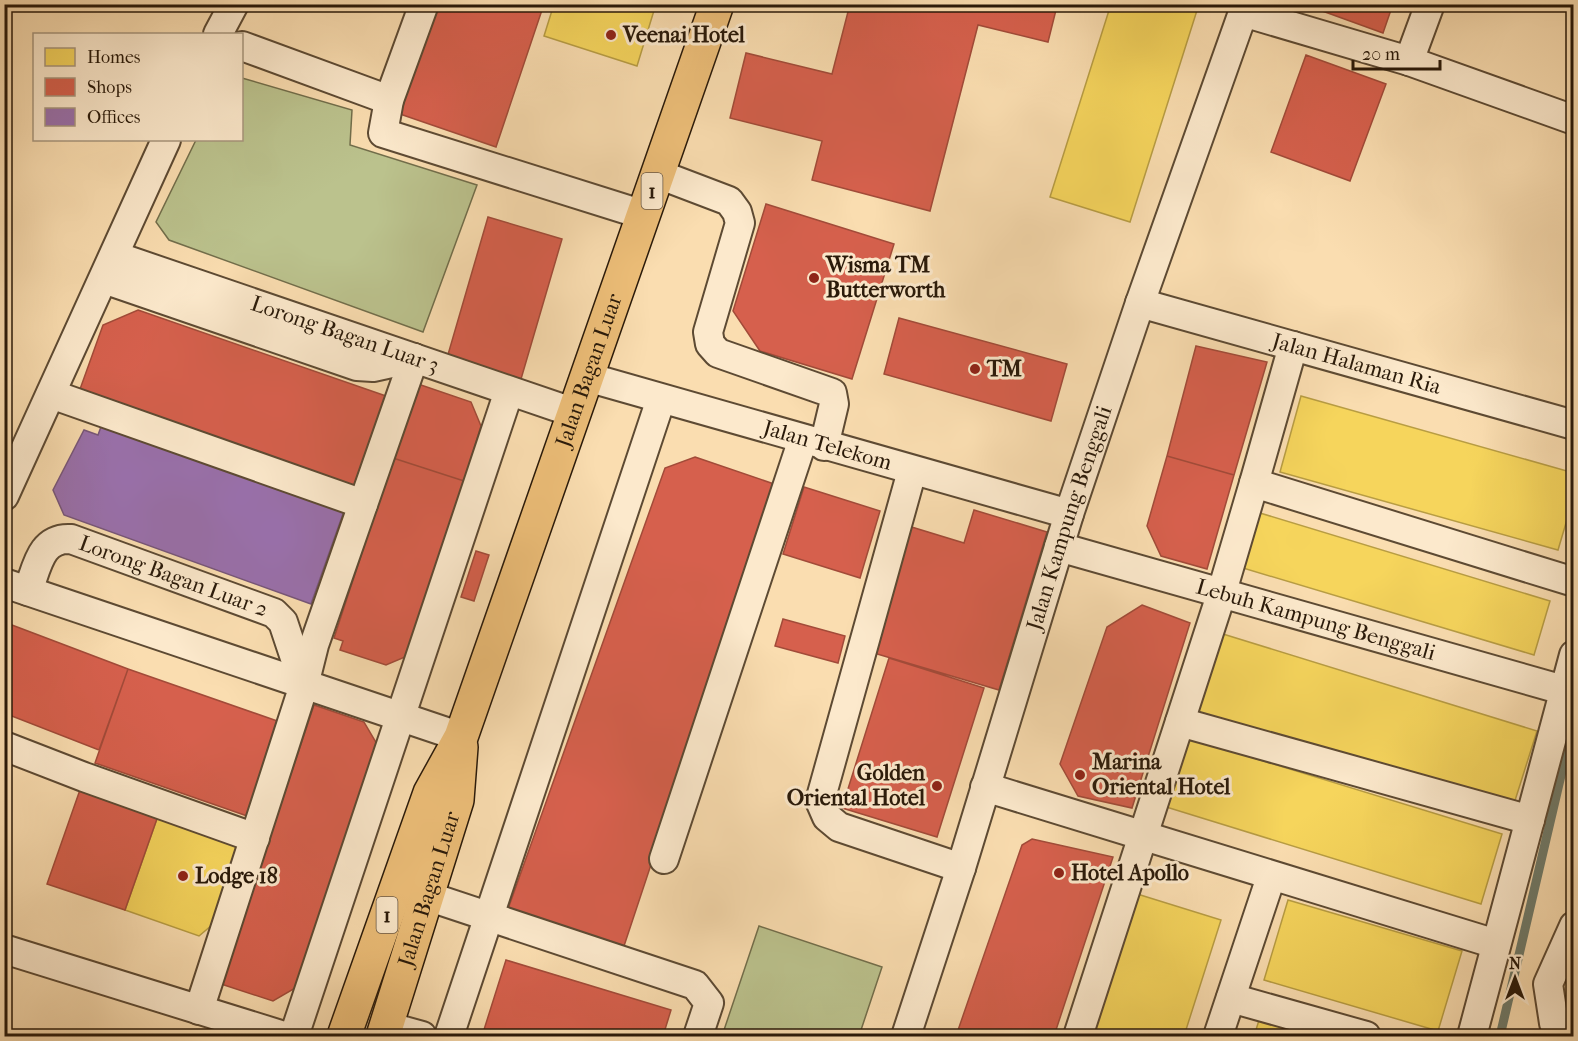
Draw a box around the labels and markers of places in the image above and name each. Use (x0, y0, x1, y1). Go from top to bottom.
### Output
place label: Veenai Hotel (622, 22, 746, 48)
marker: Veenai Hotel (604, 28, 618, 42)
place label: Wisma TM Butterworth (825, 252, 946, 303)
marker: Wisma TM Butterworth (807, 271, 821, 285)
place label: TM (986, 356, 1022, 382)
marker: TM (968, 362, 982, 376)
place label: Marina Oriental Hotel (1091, 749, 1231, 800)
place label: Golden Oriental Hotel (787, 760, 926, 811)
marker: Marina Oriental Hotel (1073, 768, 1087, 782)
marker: Golden Oriental Hotel (930, 779, 944, 793)
place label: Hotel Apollo (1071, 860, 1189, 886)
place label: Lodge 18 (195, 863, 278, 889)
marker: Hotel Apollo (1052, 866, 1066, 880)
marker: Lodge 18 (176, 869, 190, 883)

